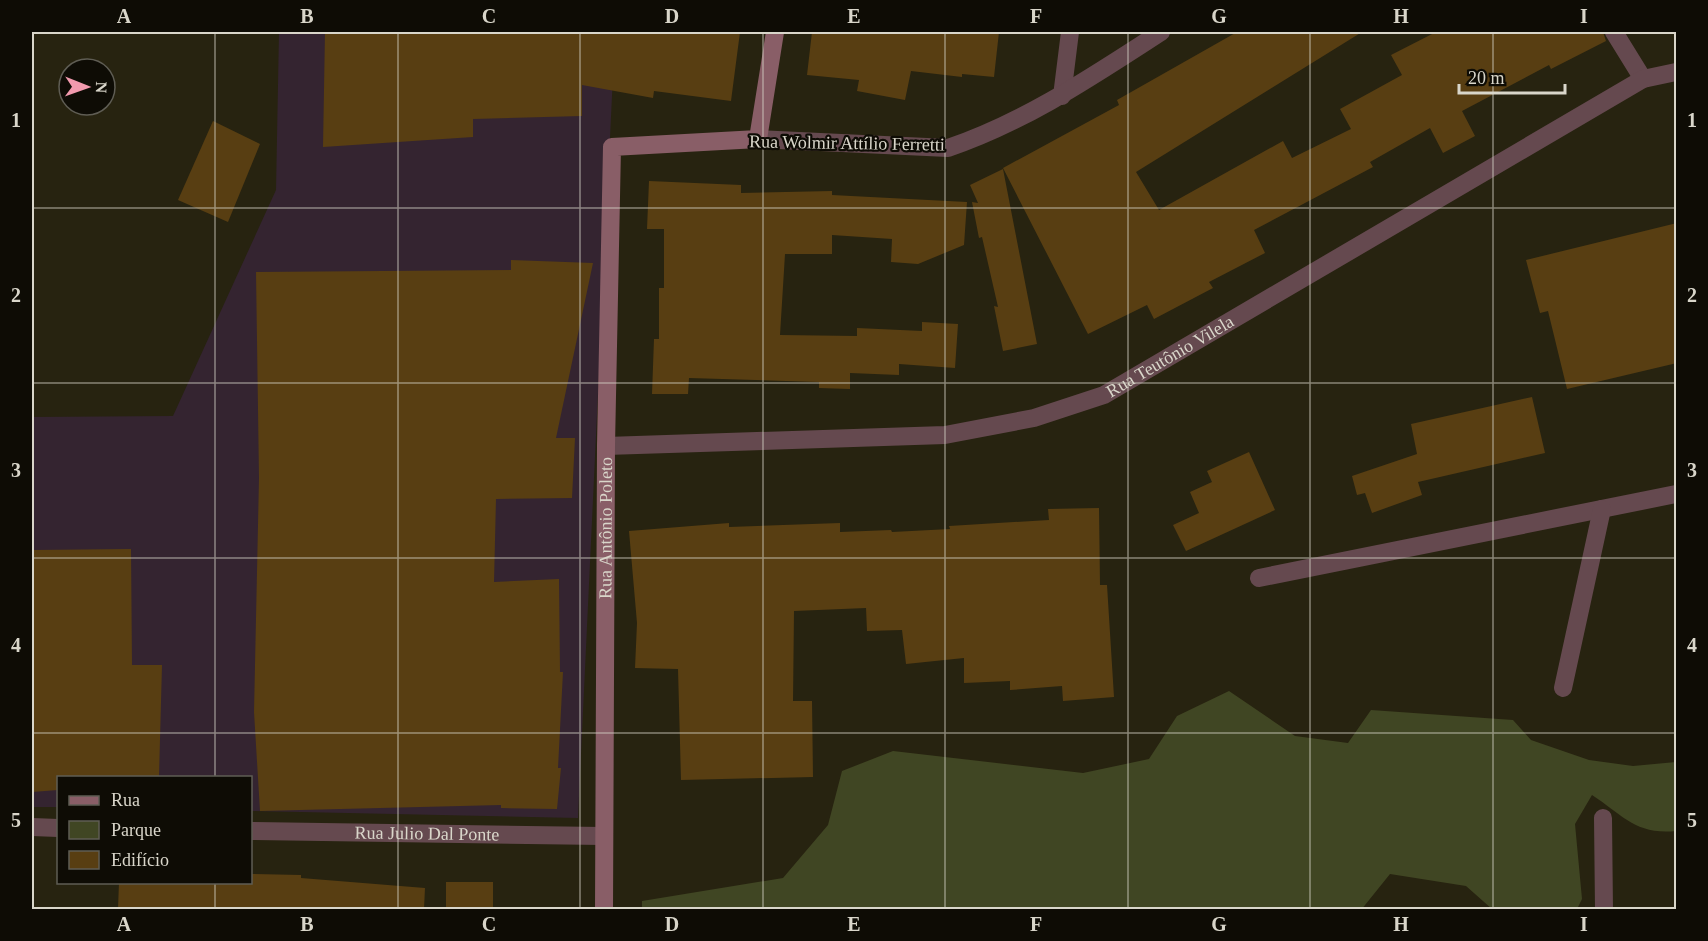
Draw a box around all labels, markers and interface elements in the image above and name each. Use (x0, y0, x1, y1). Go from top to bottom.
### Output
text: A (117, 5, 132, 27)
text: B (300, 5, 314, 27)
text: C (482, 5, 496, 27)
text: D (665, 5, 679, 27)
text: E (847, 5, 861, 27)
text: F (1030, 5, 1042, 27)
text: G (1211, 5, 1227, 27)
text: H (1393, 5, 1409, 27)
text: I (1580, 5, 1588, 27)
north arrow (57, 57, 117, 117)
scale bar (1459, 57, 1566, 95)
text: 20 m (1468, 68, 1505, 88)
text: N (93, 81, 110, 94)
text: 1 (11, 109, 21, 131)
text: 1 (1687, 109, 1697, 131)
street label: Rua Wolmir Attílio Ferretti (749, 131, 945, 155)
text: 2 (11, 284, 21, 306)
text: 2 (1687, 284, 1697, 306)
street label: Rua Teutônio Vilela (1103, 311, 1237, 401)
street label: Rua Antônio Poleto (595, 457, 616, 599)
text: 3 (11, 459, 21, 481)
text: 3 (1687, 459, 1697, 481)
text: 4 (11, 634, 21, 656)
text: 4 (1687, 634, 1697, 656)
legend (57, 776, 252, 884)
text: Rua (111, 790, 140, 810)
text: 5 (11, 809, 21, 831)
text: 5 (1687, 809, 1697, 831)
text: Parque (111, 820, 161, 840)
street label: Rua Julio Dal Ponte (355, 822, 499, 845)
text: Edifício (111, 850, 169, 870)
text: A (117, 913, 132, 935)
text: B (300, 913, 314, 935)
text: C (482, 913, 496, 935)
text: D (665, 913, 679, 935)
text: E (847, 913, 861, 935)
text: F (1030, 913, 1042, 935)
text: G (1211, 913, 1227, 935)
text: H (1393, 913, 1409, 935)
text: I (1580, 913, 1588, 935)

